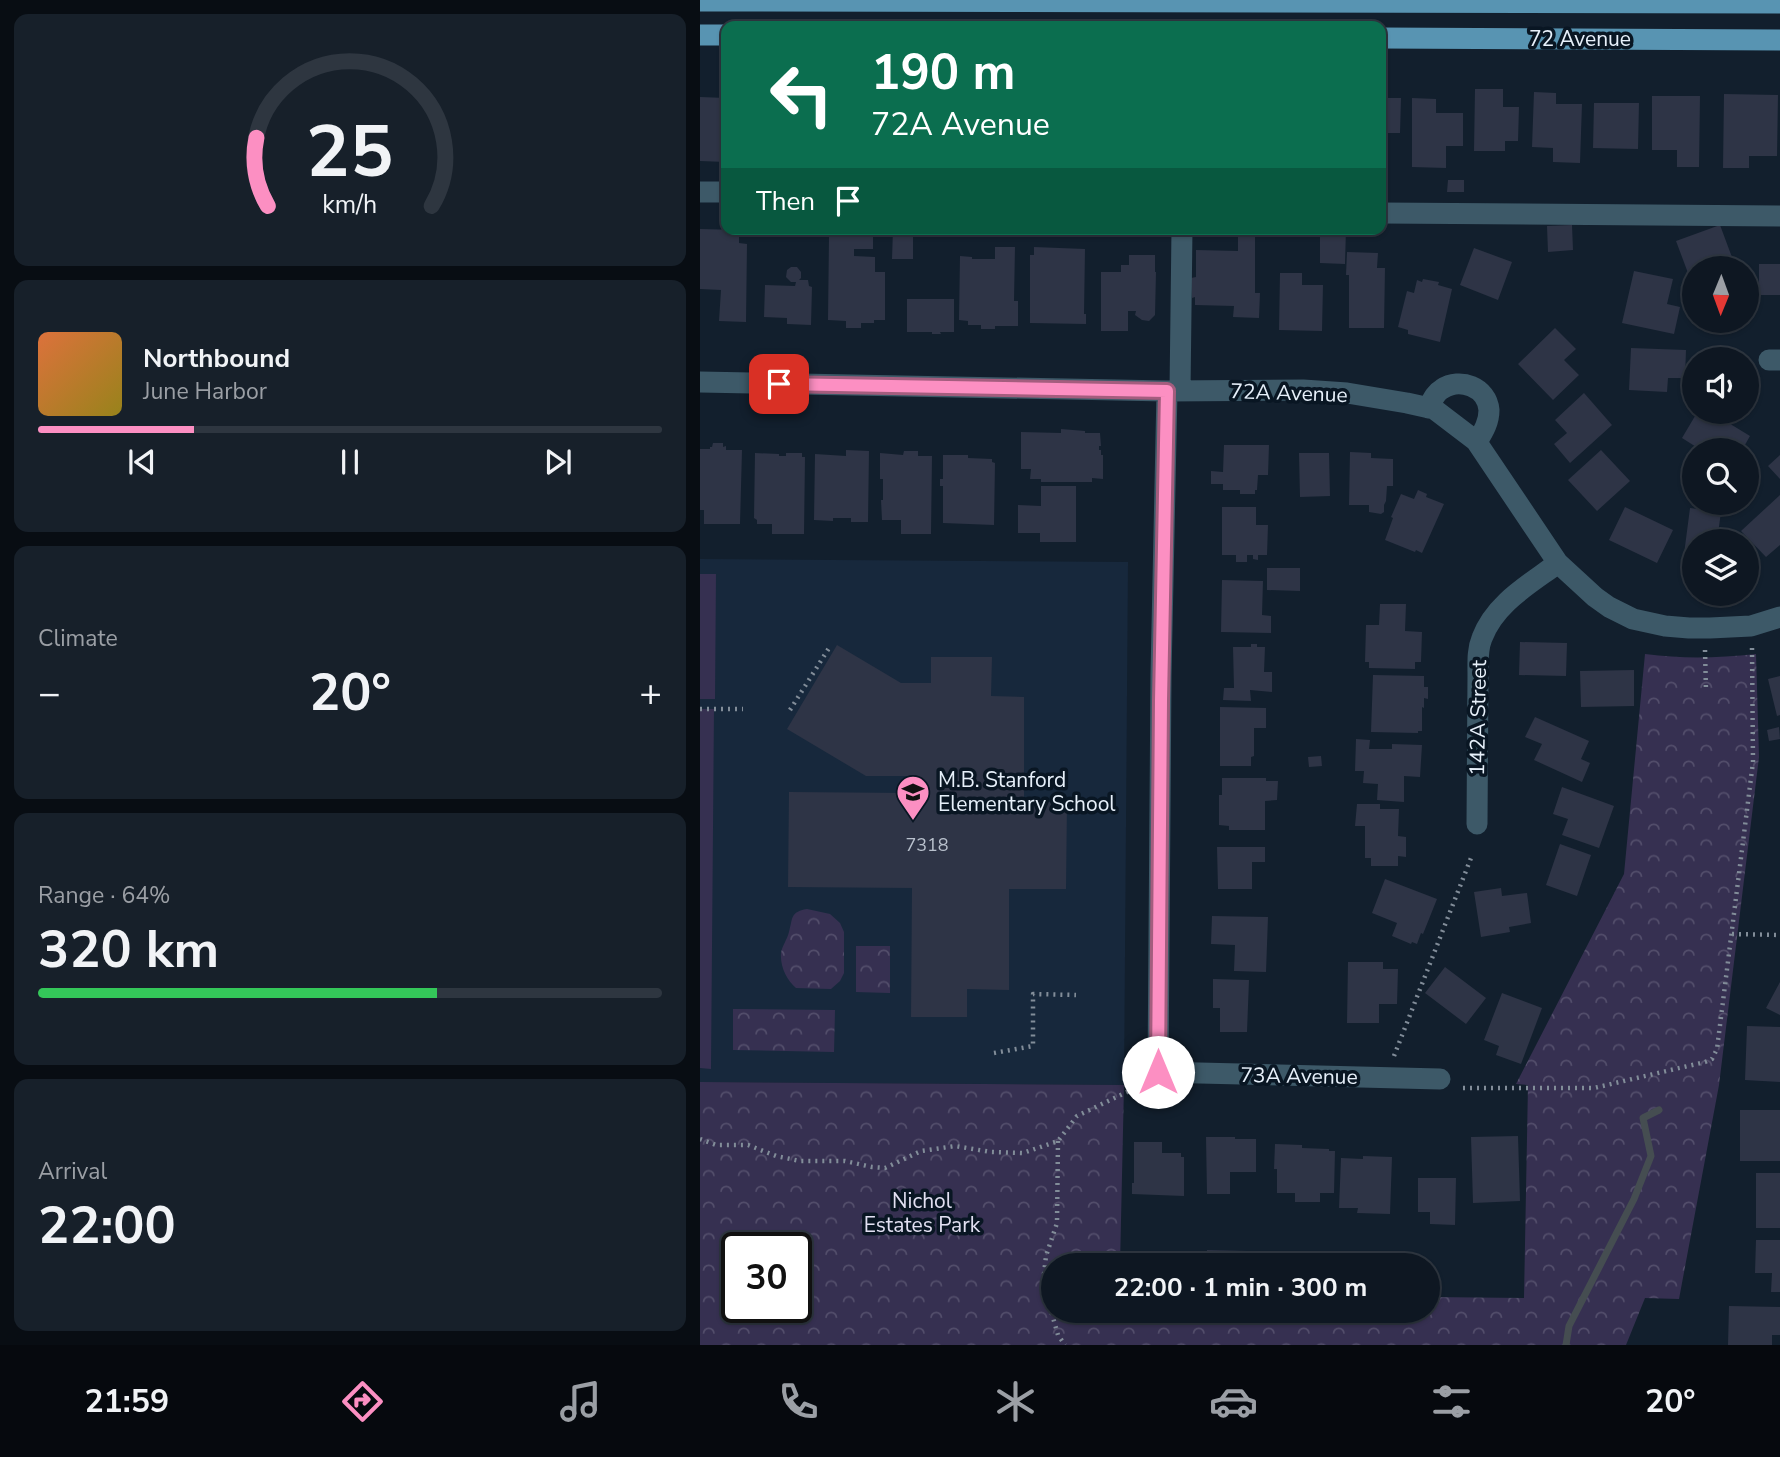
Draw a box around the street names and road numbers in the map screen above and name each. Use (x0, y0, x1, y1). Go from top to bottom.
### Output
street label: 72 Avenue (1529, 25, 1631, 53)
street label: 72A Avenue (1230, 377, 1348, 409)
street label: 142A Street (1463, 659, 1493, 776)
street label: 73A Avenue (1240, 1061, 1358, 1091)

